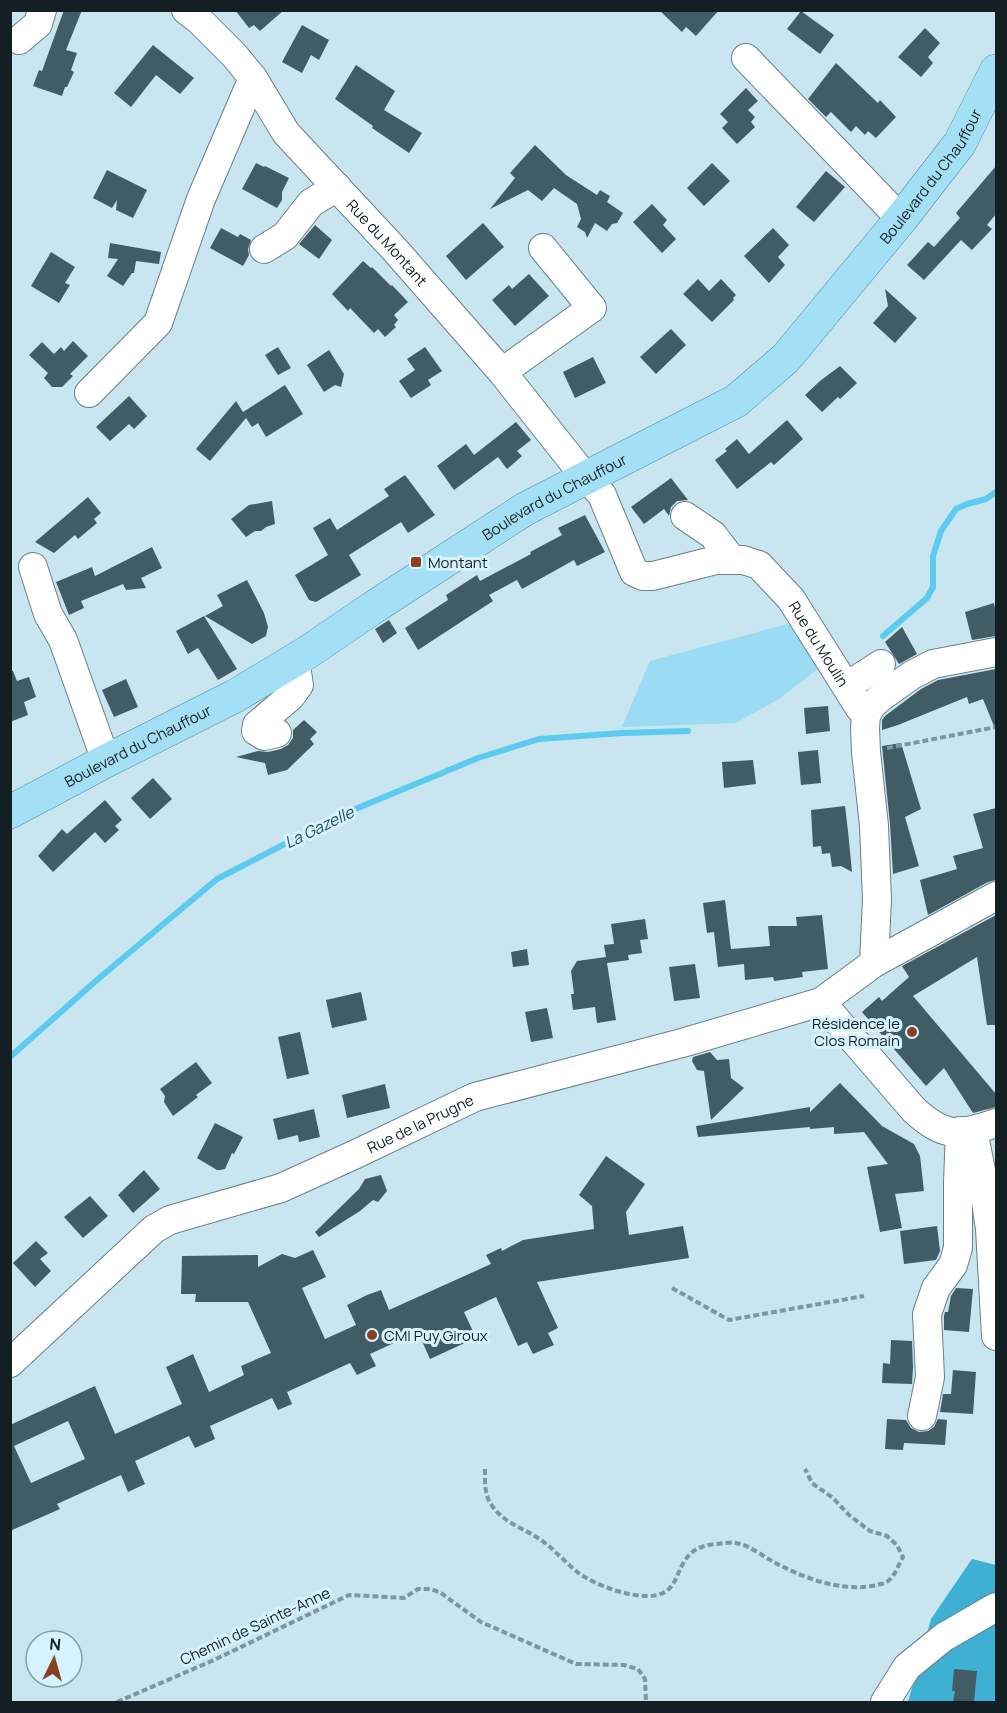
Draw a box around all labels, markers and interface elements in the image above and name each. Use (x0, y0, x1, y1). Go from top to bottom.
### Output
street label: Boulevard du Chauffour (875, 104, 986, 248)
street label: Rue du Montant (342, 194, 432, 290)
street label: Boulevard du Chauffour (478, 448, 631, 545)
place label: Montant (428, 552, 488, 573)
marker: Montant (409, 555, 423, 569)
street label: Rue du Moulin (784, 597, 854, 690)
street label: Boulevard du Chauffour (61, 699, 215, 792)
water label: La Gazelle (281, 800, 359, 853)
place label: Résidence le Clos Romain (812, 1013, 900, 1051)
marker: Résidence le Clos Romain (905, 1025, 919, 1039)
street label: Rue de la Prugne (363, 1089, 477, 1158)
place label: CMI Puy Giroux (384, 1325, 488, 1346)
marker: CMI Puy Giroux (365, 1328, 379, 1342)
street label: Chemin de Sainte-Anne (176, 1582, 334, 1670)
north arrow (24, 1629, 84, 1689)
text: N (49, 1633, 62, 1656)

